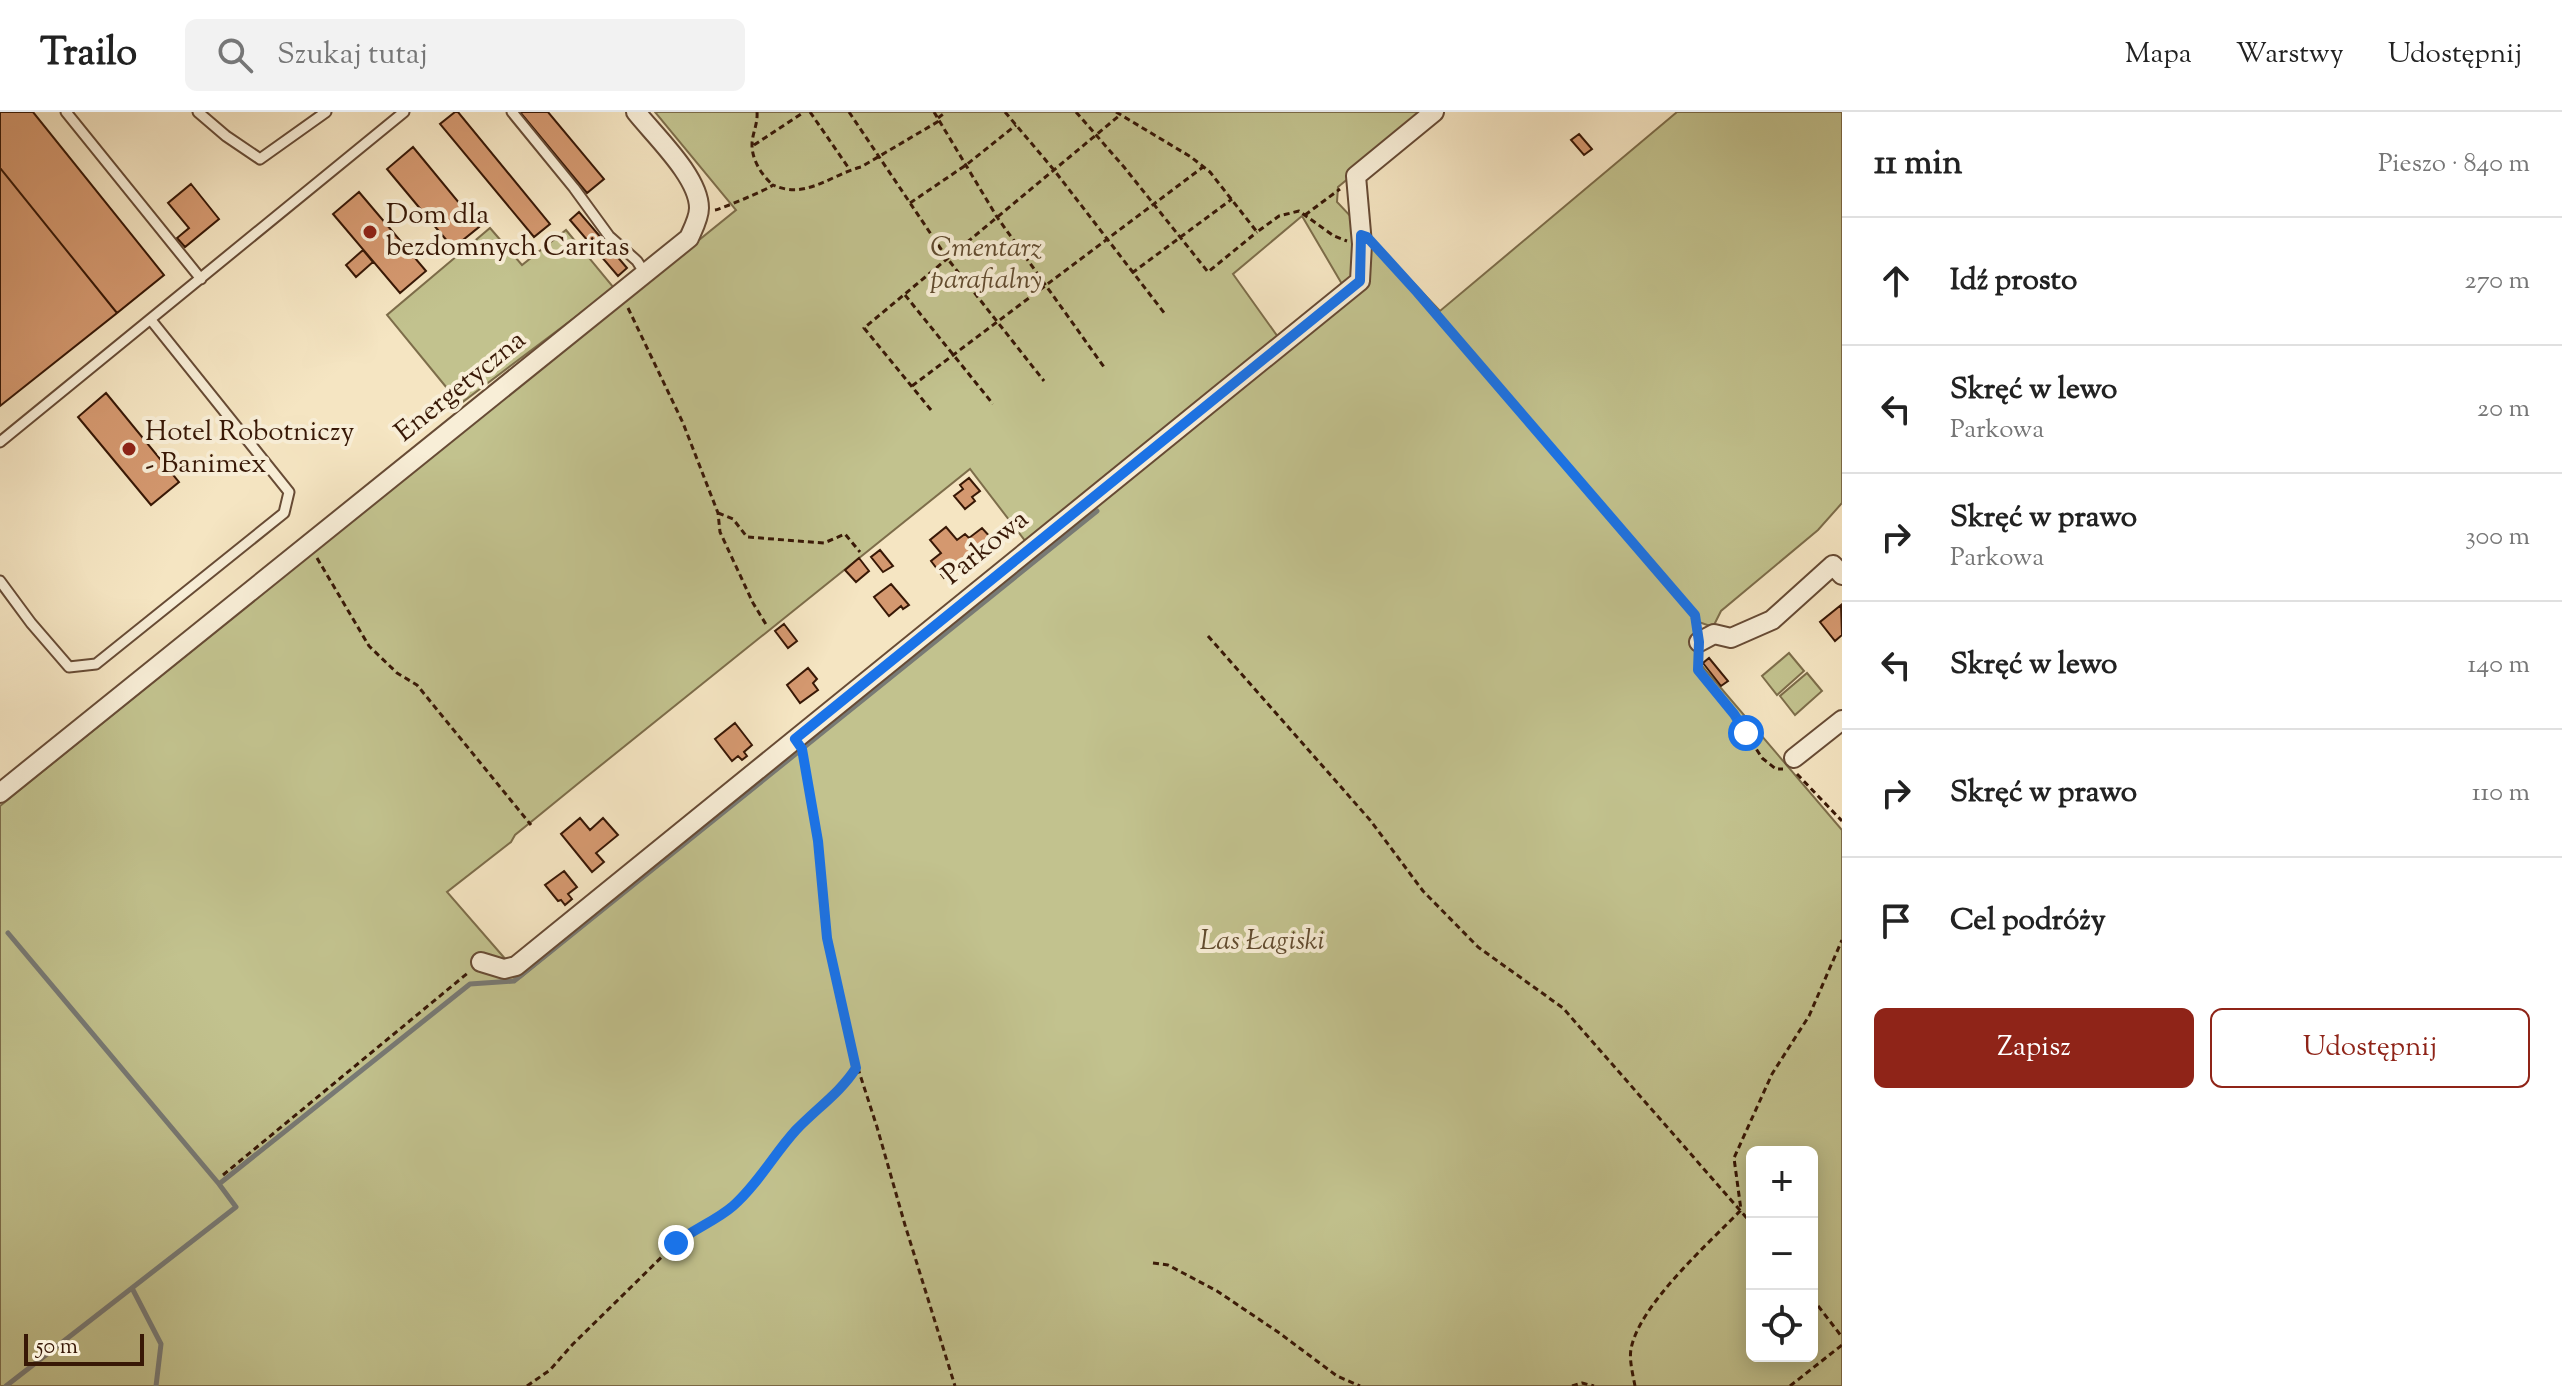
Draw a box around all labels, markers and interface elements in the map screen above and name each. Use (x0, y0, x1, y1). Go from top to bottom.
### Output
search box (185, 19, 745, 91)
text: Trailo (40, 28, 137, 82)
icon: search (213, 33, 257, 77)
text: Szukaj tutaj (277, 34, 428, 77)
text: Mapa (2125, 35, 2192, 75)
text: Warstwy (2236, 35, 2344, 75)
text: Udostępnij (2388, 35, 2522, 75)
text: 11 min (1874, 140, 1962, 189)
text: Pieszo · 840 m (2378, 146, 2530, 183)
place label: Dom dla bezdomnych Caritas (386, 196, 630, 268)
marker: Dom dla bezdomnych Caritas (361, 223, 379, 241)
park label: Cmentarz parafialny (930, 229, 1042, 301)
icon: ahead (1874, 259, 1918, 303)
text: Idź prosto (1950, 260, 2077, 303)
text: 270 m (2465, 263, 2530, 300)
street label: Energetyczna (387, 321, 535, 453)
text: Skręć w lewo (1950, 369, 2117, 412)
icon: left (1874, 387, 1918, 431)
text: 20 m (2477, 391, 2530, 428)
text: Parkowa (1950, 412, 2044, 449)
place label: Hotel Robotniczy - Banimex (145, 413, 355, 485)
marker: Hotel Robotniczy - Banimex (120, 440, 138, 458)
text: Skręć w prawo (1950, 497, 2137, 540)
street label: Parkowa (934, 501, 1038, 595)
icon: right (1874, 515, 1918, 559)
text: 300 m (2465, 519, 2530, 556)
text: Parkowa (1950, 540, 2044, 577)
icon: left (1874, 643, 1918, 687)
text: Skręć w lewo (1950, 644, 2117, 687)
text: 140 m (2467, 647, 2530, 684)
route start (1728, 715, 1764, 751)
icon: right (1874, 771, 1918, 815)
text: Skręć w prawo (1950, 772, 2137, 815)
text: 110 m (2472, 775, 2530, 812)
icon: arrive (1874, 899, 1918, 943)
text: Cel podróży (1950, 900, 2106, 943)
park label: Las Łagiski (1199, 922, 1325, 962)
button: Zapisz (1874, 1008, 2194, 1088)
button: Udostępnij (2210, 1008, 2530, 1088)
map controls (1746, 1146, 1818, 1362)
button: + (1746, 1146, 1818, 1218)
button: − (1746, 1218, 1818, 1290)
route end (658, 1225, 694, 1261)
button: locate (1746, 1290, 1818, 1362)
scale bar (24, 1330, 144, 1366)
text: 50 m (36, 1332, 78, 1364)

